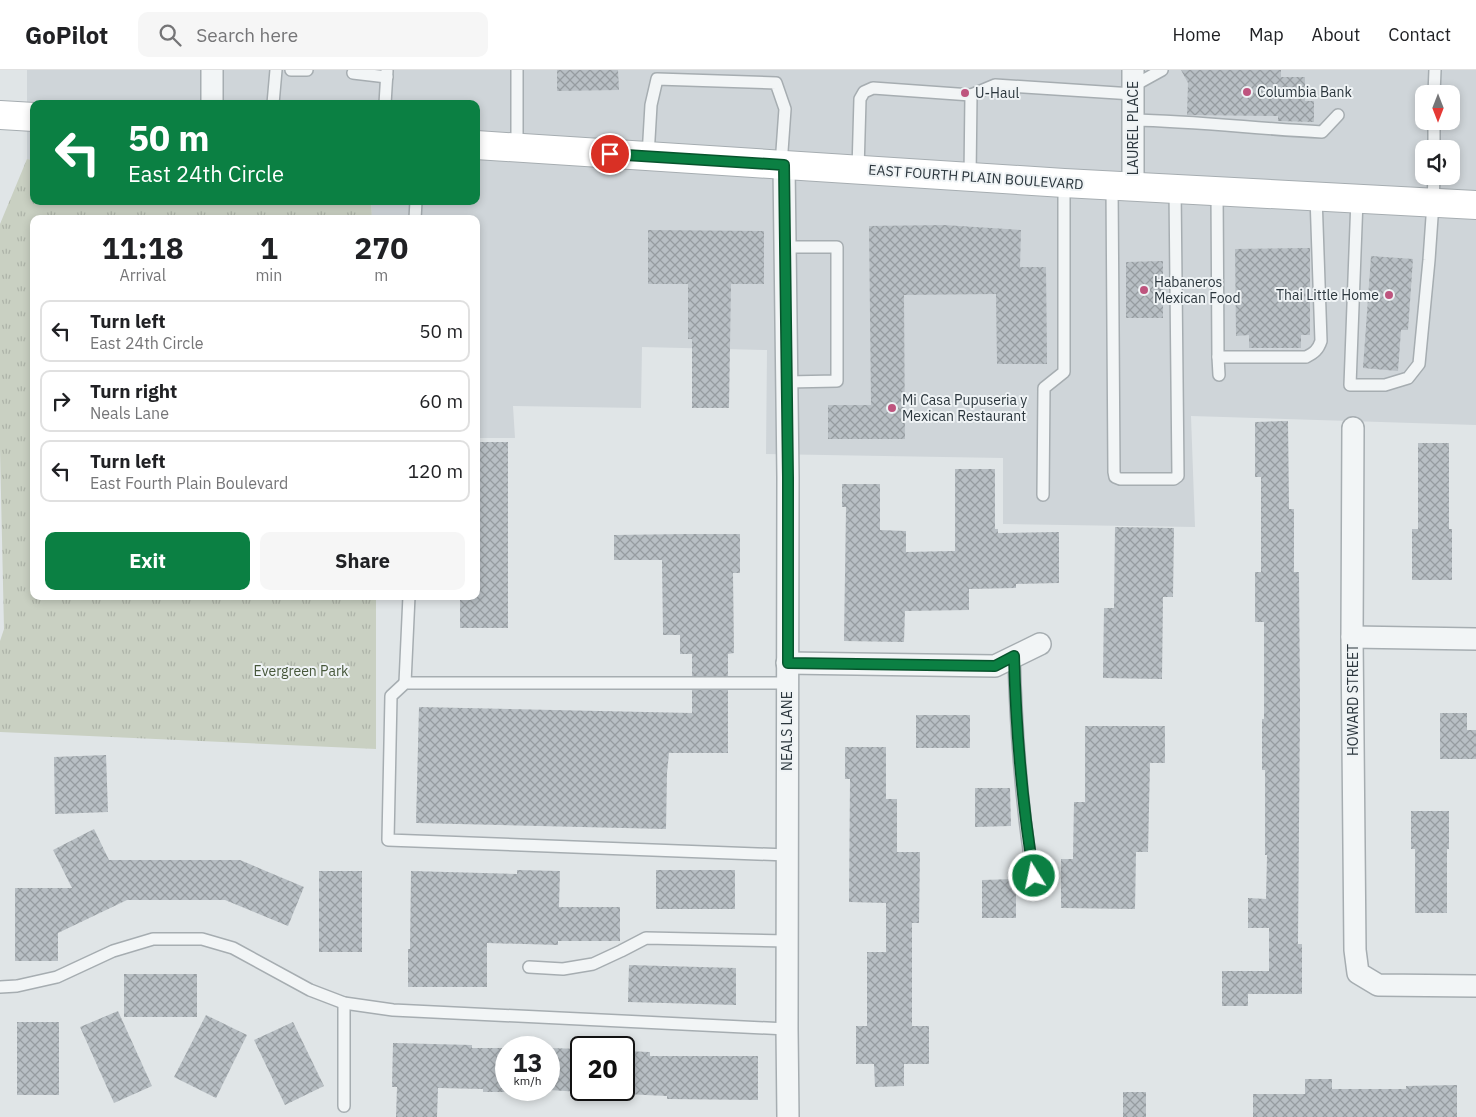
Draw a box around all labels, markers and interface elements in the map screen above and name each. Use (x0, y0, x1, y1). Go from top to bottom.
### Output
search box (138, 12, 488, 57)
text: GoPilot (25, 19, 108, 51)
icon: search (156, 21, 184, 49)
text: Search here (196, 23, 298, 47)
text: Home (1173, 23, 1221, 46)
text: Map (1249, 23, 1284, 46)
text: About (1312, 23, 1360, 46)
text: Contact (1388, 23, 1451, 46)
street label: LAUREL PLACE (1124, 81, 1142, 175)
place label: Columbia Bank (1257, 83, 1352, 101)
place label: U-Haul (975, 84, 1019, 102)
north arrow (1415, 85, 1460, 130)
map controls (1415, 85, 1460, 185)
marker: Columbia Bank (1241, 86, 1253, 98)
marker: U-Haul (959, 87, 971, 99)
text: 50 m (128, 115, 210, 161)
icon: left (45, 120, 110, 185)
pin (589, 133, 631, 175)
icon: arrive (596, 140, 624, 168)
button: sound (1415, 140, 1460, 185)
text: East 24th Circle (128, 159, 284, 188)
street label: EAST FOURTH PLAIN BOULEVARD (868, 161, 1084, 193)
text: 11:18 (102, 228, 184, 267)
text: 1 (260, 228, 278, 267)
text: 270 (354, 228, 408, 267)
text: Arrival (119, 265, 166, 285)
text: min (255, 265, 282, 285)
text: m (374, 265, 388, 285)
place label: Habaneros Mexican Food (1154, 273, 1241, 307)
marker: Habaneros Mexican Food (1138, 284, 1150, 296)
place label: Thai Little Home (1276, 286, 1379, 304)
marker: Thai Little Home (1383, 289, 1395, 301)
text: Turn left (90, 309, 166, 333)
icon: left (47, 317, 75, 345)
text: 50 m (419, 319, 463, 343)
text: East 24th Circle (90, 333, 204, 353)
text: Turn right (90, 379, 177, 403)
icon: right (47, 387, 75, 415)
text: 60 m (419, 389, 463, 413)
place label: Mi Casa Pupuseria y Mexican Restaurant (902, 391, 1027, 425)
marker: Mi Casa Pupuseria y Mexican Restaurant (886, 402, 898, 414)
text: Neals Lane (90, 403, 169, 423)
text: Turn left (90, 449, 166, 473)
icon: left (47, 457, 75, 485)
text: 120 m (408, 459, 463, 483)
text: East Fourth Plain Boulevard (90, 473, 288, 493)
button: Exit (45, 532, 250, 590)
button: Share (260, 532, 465, 590)
street label: HOWARD STREET (1344, 644, 1362, 756)
park label: Evergreen Park (254, 662, 349, 680)
street label: NEALS LANE (778, 691, 796, 771)
position arrow (1007, 849, 1059, 901)
speed limit sign: 20 (570, 1036, 635, 1101)
text: 13 (512, 1046, 543, 1079)
text: km/h (513, 1073, 542, 1088)

